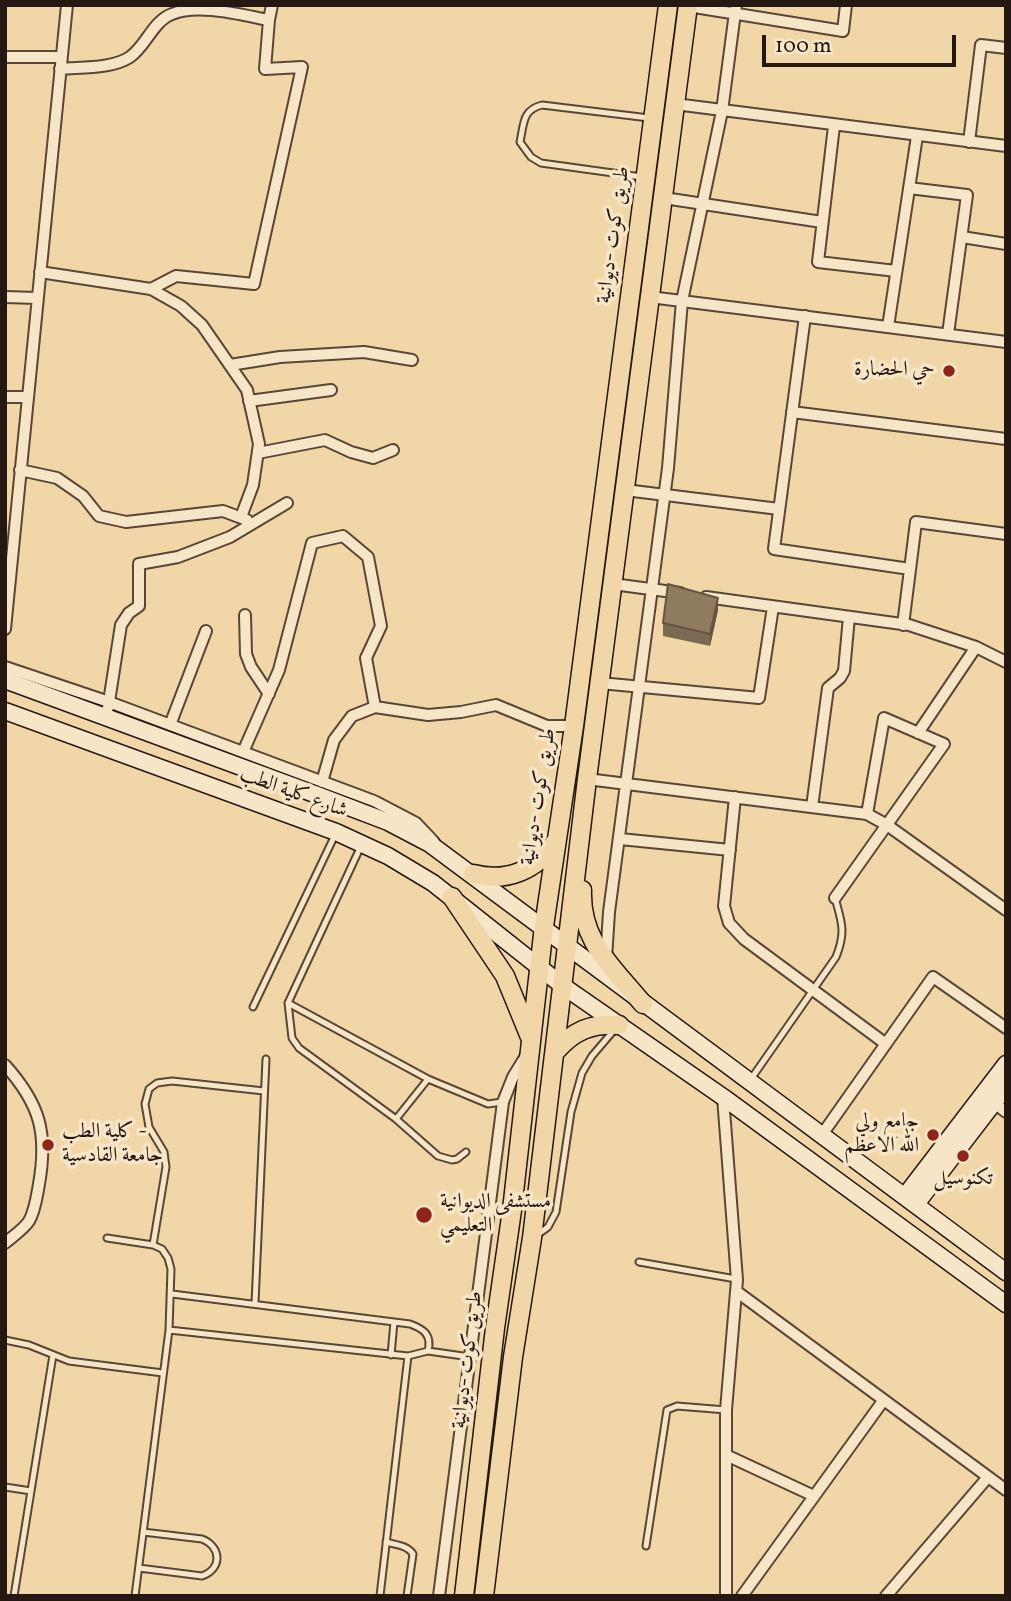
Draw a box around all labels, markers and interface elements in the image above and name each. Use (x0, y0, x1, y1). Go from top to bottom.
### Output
scale bar (766, 21, 960, 65)
text: 100 m (775, 32, 832, 61)
street label: طريق كوت -ديوانية (593, 165, 637, 305)
place label: حي الحضارة (854, 358, 935, 384)
marker: حي الحضارة (941, 363, 957, 379)
street label: طريق كوت -ديوانية (517, 727, 563, 867)
street label: شارع كلية الطب (236, 763, 350, 825)
place label: جامع ولي الله الاعظم (844, 1110, 919, 1160)
place label: كلية الطب - جامعة القادسية (62, 1120, 163, 1170)
marker: جامع ولي الله الاعظم (925, 1127, 941, 1143)
marker: كلية الطب - جامعة القادسية (40, 1137, 56, 1153)
marker: تكنوسيل (955, 1148, 971, 1164)
place label: تكنوسيل (933, 1167, 993, 1193)
place label: مستشفى الديوانية التعليمي (440, 1190, 551, 1240)
marker: مستشفى الديوانية التعليمي (414, 1205, 434, 1225)
street label: طريق كوت -ديوانية (448, 1290, 490, 1430)

